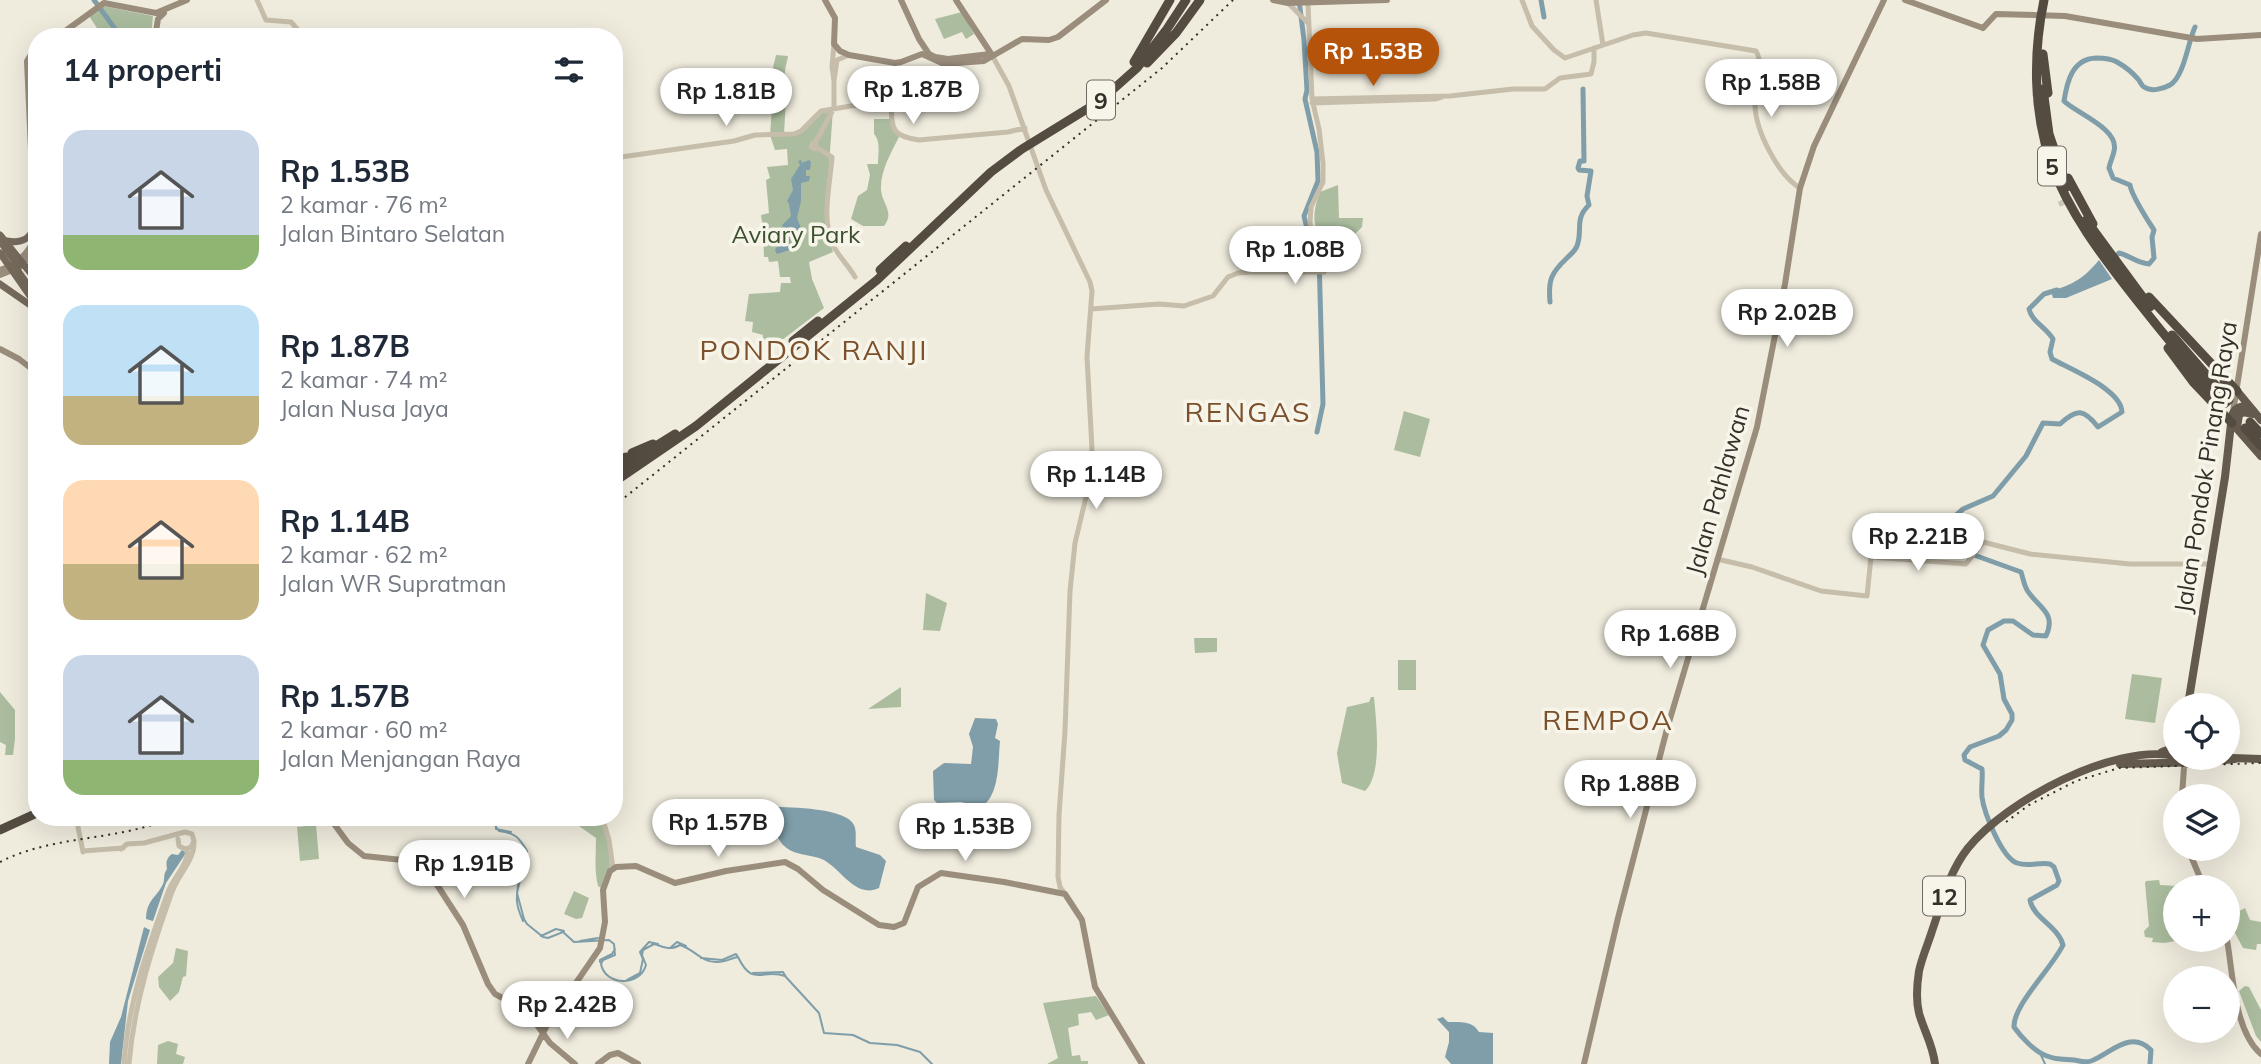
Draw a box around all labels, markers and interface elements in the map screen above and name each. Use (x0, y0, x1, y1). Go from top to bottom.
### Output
pin: Rp 1.53B (1301, 28, 1445, 88)
text: Rp 1.53B (1323, 36, 1423, 65)
text: 14 properti (63, 51, 222, 89)
icon: filters (550, 51, 588, 89)
pin: Rp 1.58B (1699, 60, 1843, 119)
pin: Rp 1.87B (841, 66, 985, 126)
text: Rp 1.58B (1721, 67, 1821, 96)
pin: Rp 1.81B (654, 68, 798, 128)
text: Rp 1.87B (863, 74, 963, 103)
text: Rp 1.81B (676, 76, 776, 105)
road number: 9 (1087, 80, 1115, 120)
road number: 5 (2038, 146, 2066, 186)
text: Rp 1.53B (280, 152, 410, 190)
icon: home (119, 158, 203, 242)
text: 2 kamar · 76 m² (280, 190, 448, 219)
text: Jalan Bintaro Selatan (280, 219, 505, 248)
park label: Aviary Park (732, 219, 861, 249)
pin: Rp 1.08B (1223, 226, 1367, 286)
text: Rp 1.08B (1245, 234, 1345, 263)
pin: Rp 2.02B (1715, 290, 1859, 349)
text: Rp 2.02B (1737, 297, 1837, 326)
street label: Jalan Pondok Pinang Raya (2167, 319, 2243, 615)
text: Rp 1.87B (280, 327, 410, 365)
district label: PONDOK RANJI (699, 332, 929, 367)
icon: home (119, 333, 203, 417)
text: 2 kamar · 74 m² (280, 365, 448, 394)
text: Jalan Nusa Jaya (280, 394, 449, 423)
district label: RENGAS (1184, 394, 1312, 429)
street label: Jalan Pahlawan (1678, 402, 1756, 578)
pin: Rp 1.14B (1024, 452, 1168, 511)
text: Rp 1.14B (1046, 459, 1146, 488)
text: Rp 1.14B (280, 502, 410, 540)
icon: home (119, 508, 203, 592)
pin: Rp 2.21B (1846, 514, 1990, 573)
text: Rp 2.21B (1868, 521, 1968, 550)
text: 2 kamar · 62 m² (280, 540, 448, 569)
text: Jalan WR Supratman (280, 569, 507, 598)
pin: Rp 1.68B (1598, 610, 1742, 670)
text: Rp 1.68B (1620, 618, 1720, 647)
text: Rp 1.57B (280, 677, 410, 715)
icon: home (119, 683, 203, 767)
map controls (2163, 693, 2240, 1043)
button: locate (2163, 693, 2240, 770)
district label: REMPOA (1542, 702, 1674, 737)
text: 2 kamar · 60 m² (280, 715, 448, 744)
text: Jalan Menjangan Raya (280, 744, 521, 773)
pin: Rp 1.88B (1558, 760, 1702, 820)
text: Rp 1.88B (1580, 768, 1680, 797)
button: layers (2163, 784, 2240, 861)
pin: Rp 1.57B (646, 800, 790, 859)
pin: Rp 1.53B (893, 804, 1037, 863)
text: Rp 1.57B (668, 807, 768, 836)
text: Rp 1.53B (915, 811, 1015, 840)
pin: Rp 1.91B (392, 841, 536, 900)
text: Rp 1.91B (414, 848, 514, 877)
button: + (2163, 875, 2240, 952)
road number: 12 (1923, 876, 1965, 916)
button: − (2163, 966, 2240, 1043)
pin: Rp 2.42B (495, 982, 639, 1041)
text: Rp 2.42B (517, 989, 617, 1018)

